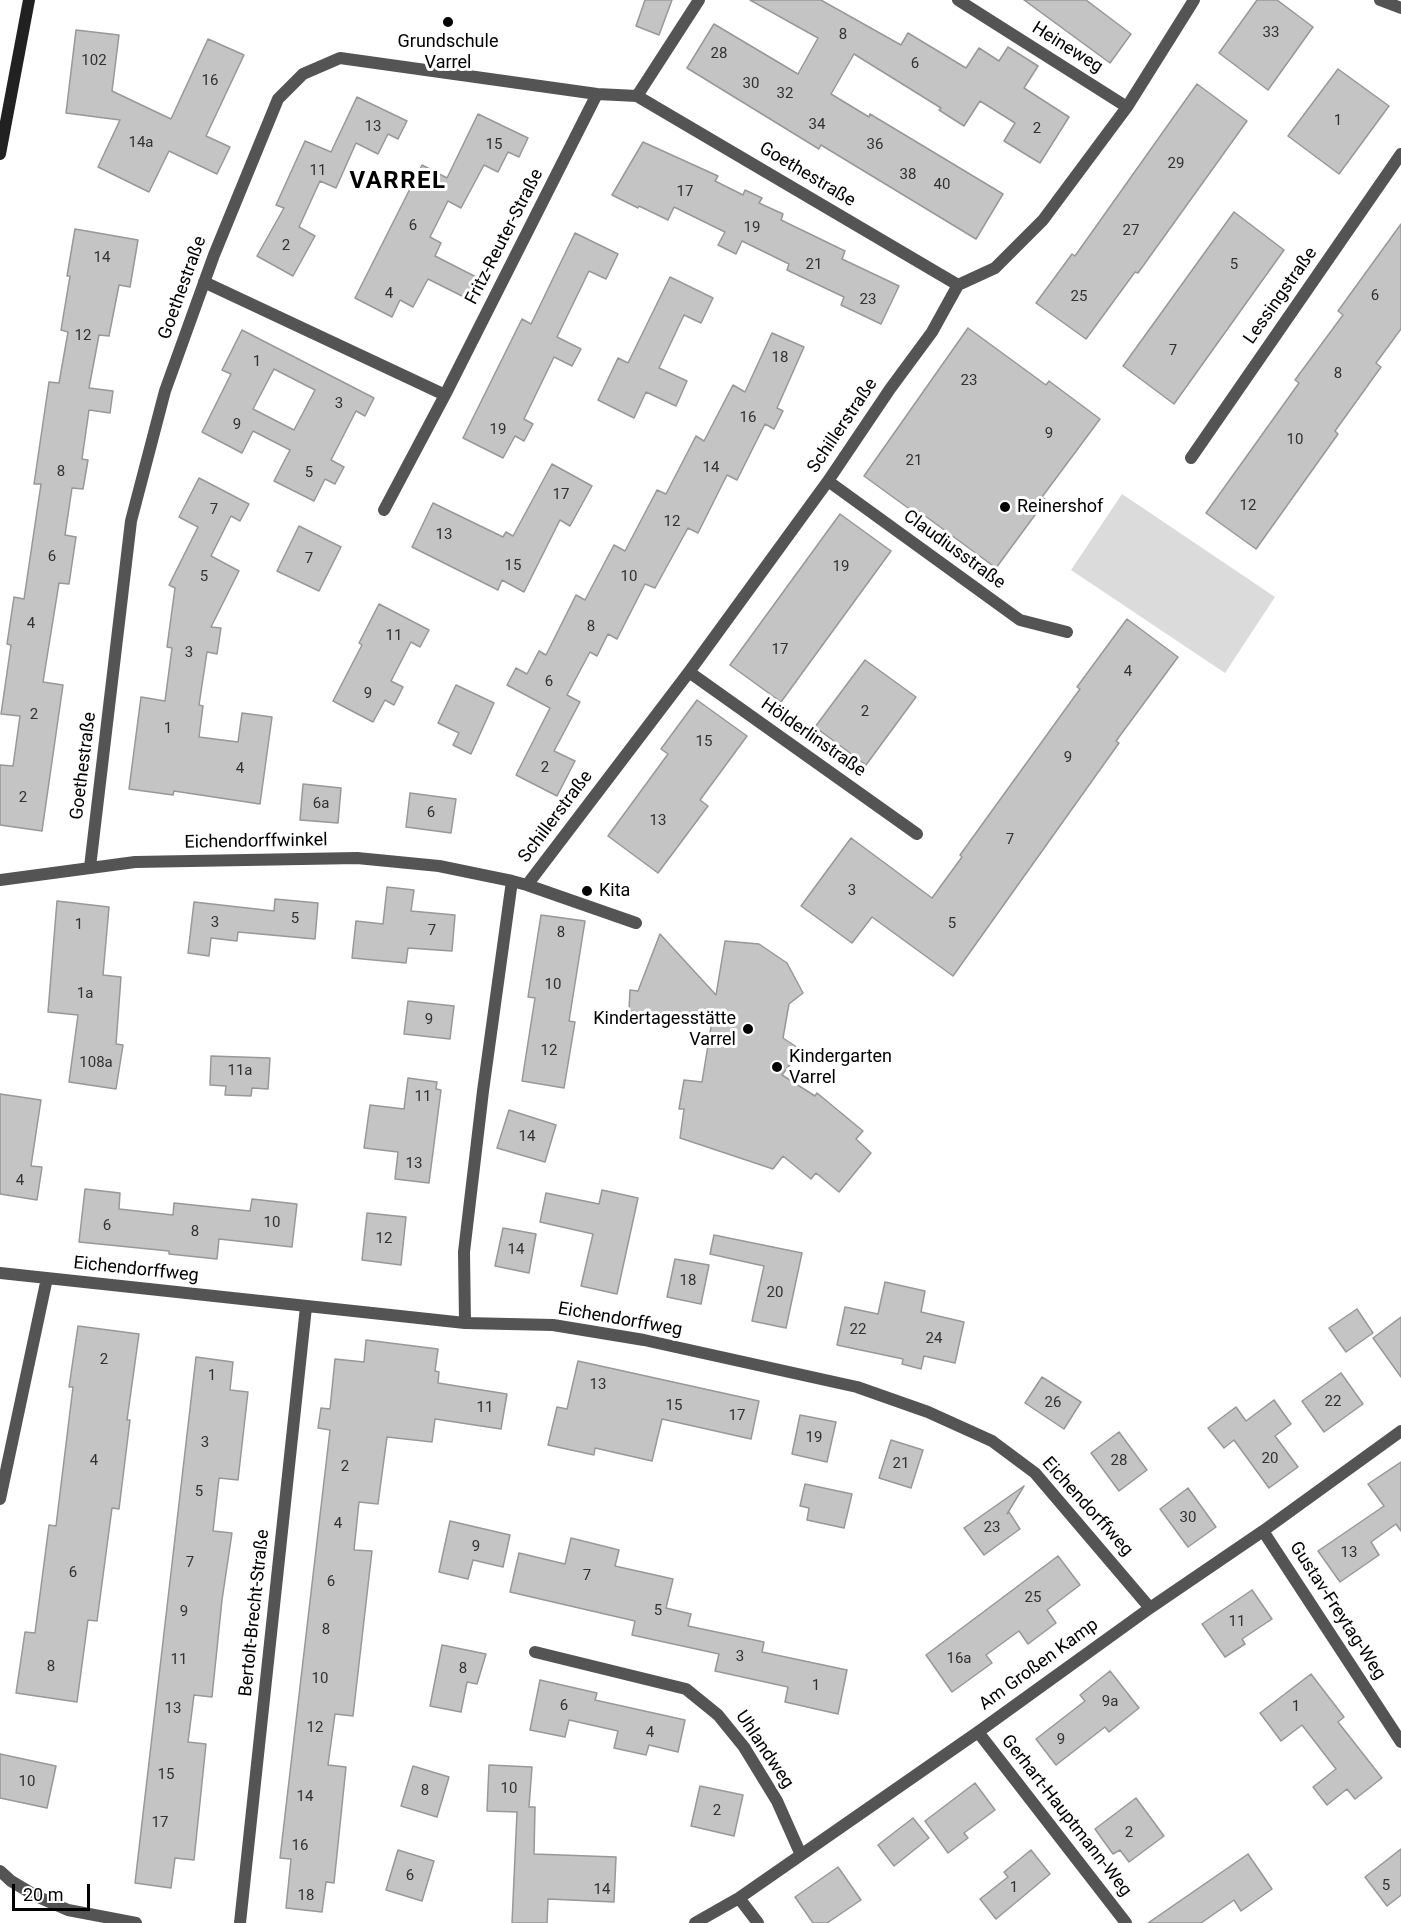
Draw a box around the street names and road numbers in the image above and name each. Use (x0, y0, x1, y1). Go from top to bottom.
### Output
street label: Heineweg (1028, 18, 1106, 78)
street label: Goethestraße (755, 138, 859, 212)
street label: Fritz-Reuter-Straße (461, 166, 549, 308)
street label: Goethestraße (154, 233, 212, 343)
street label: Lessingstraße (1240, 243, 1322, 349)
street label: Schillerstraße (803, 374, 883, 478)
street label: Claudiusstraße (899, 506, 1009, 594)
street label: Hölderlinstraße (756, 694, 870, 782)
street label: Goethestraße (67, 711, 101, 821)
street label: Schillerstraße (514, 767, 598, 867)
street label: Eichendorffwinkel (184, 830, 328, 854)
street label: Eichendorffweg (72, 1253, 200, 1287)
street label: Eichendorffweg (556, 1298, 684, 1342)
street label: Eichendorffweg (1037, 1453, 1137, 1561)
street label: Bertolt-Brecht-Straße (235, 1528, 275, 1698)
street label: Gustav-Freytag-Weg (1284, 1538, 1390, 1684)
street label: Am Großen Kamp (975, 1615, 1103, 1715)
street label: Uhlandweg (730, 1707, 798, 1793)
street label: Gerhart-Hauptmann-Weg (996, 1731, 1136, 1901)

